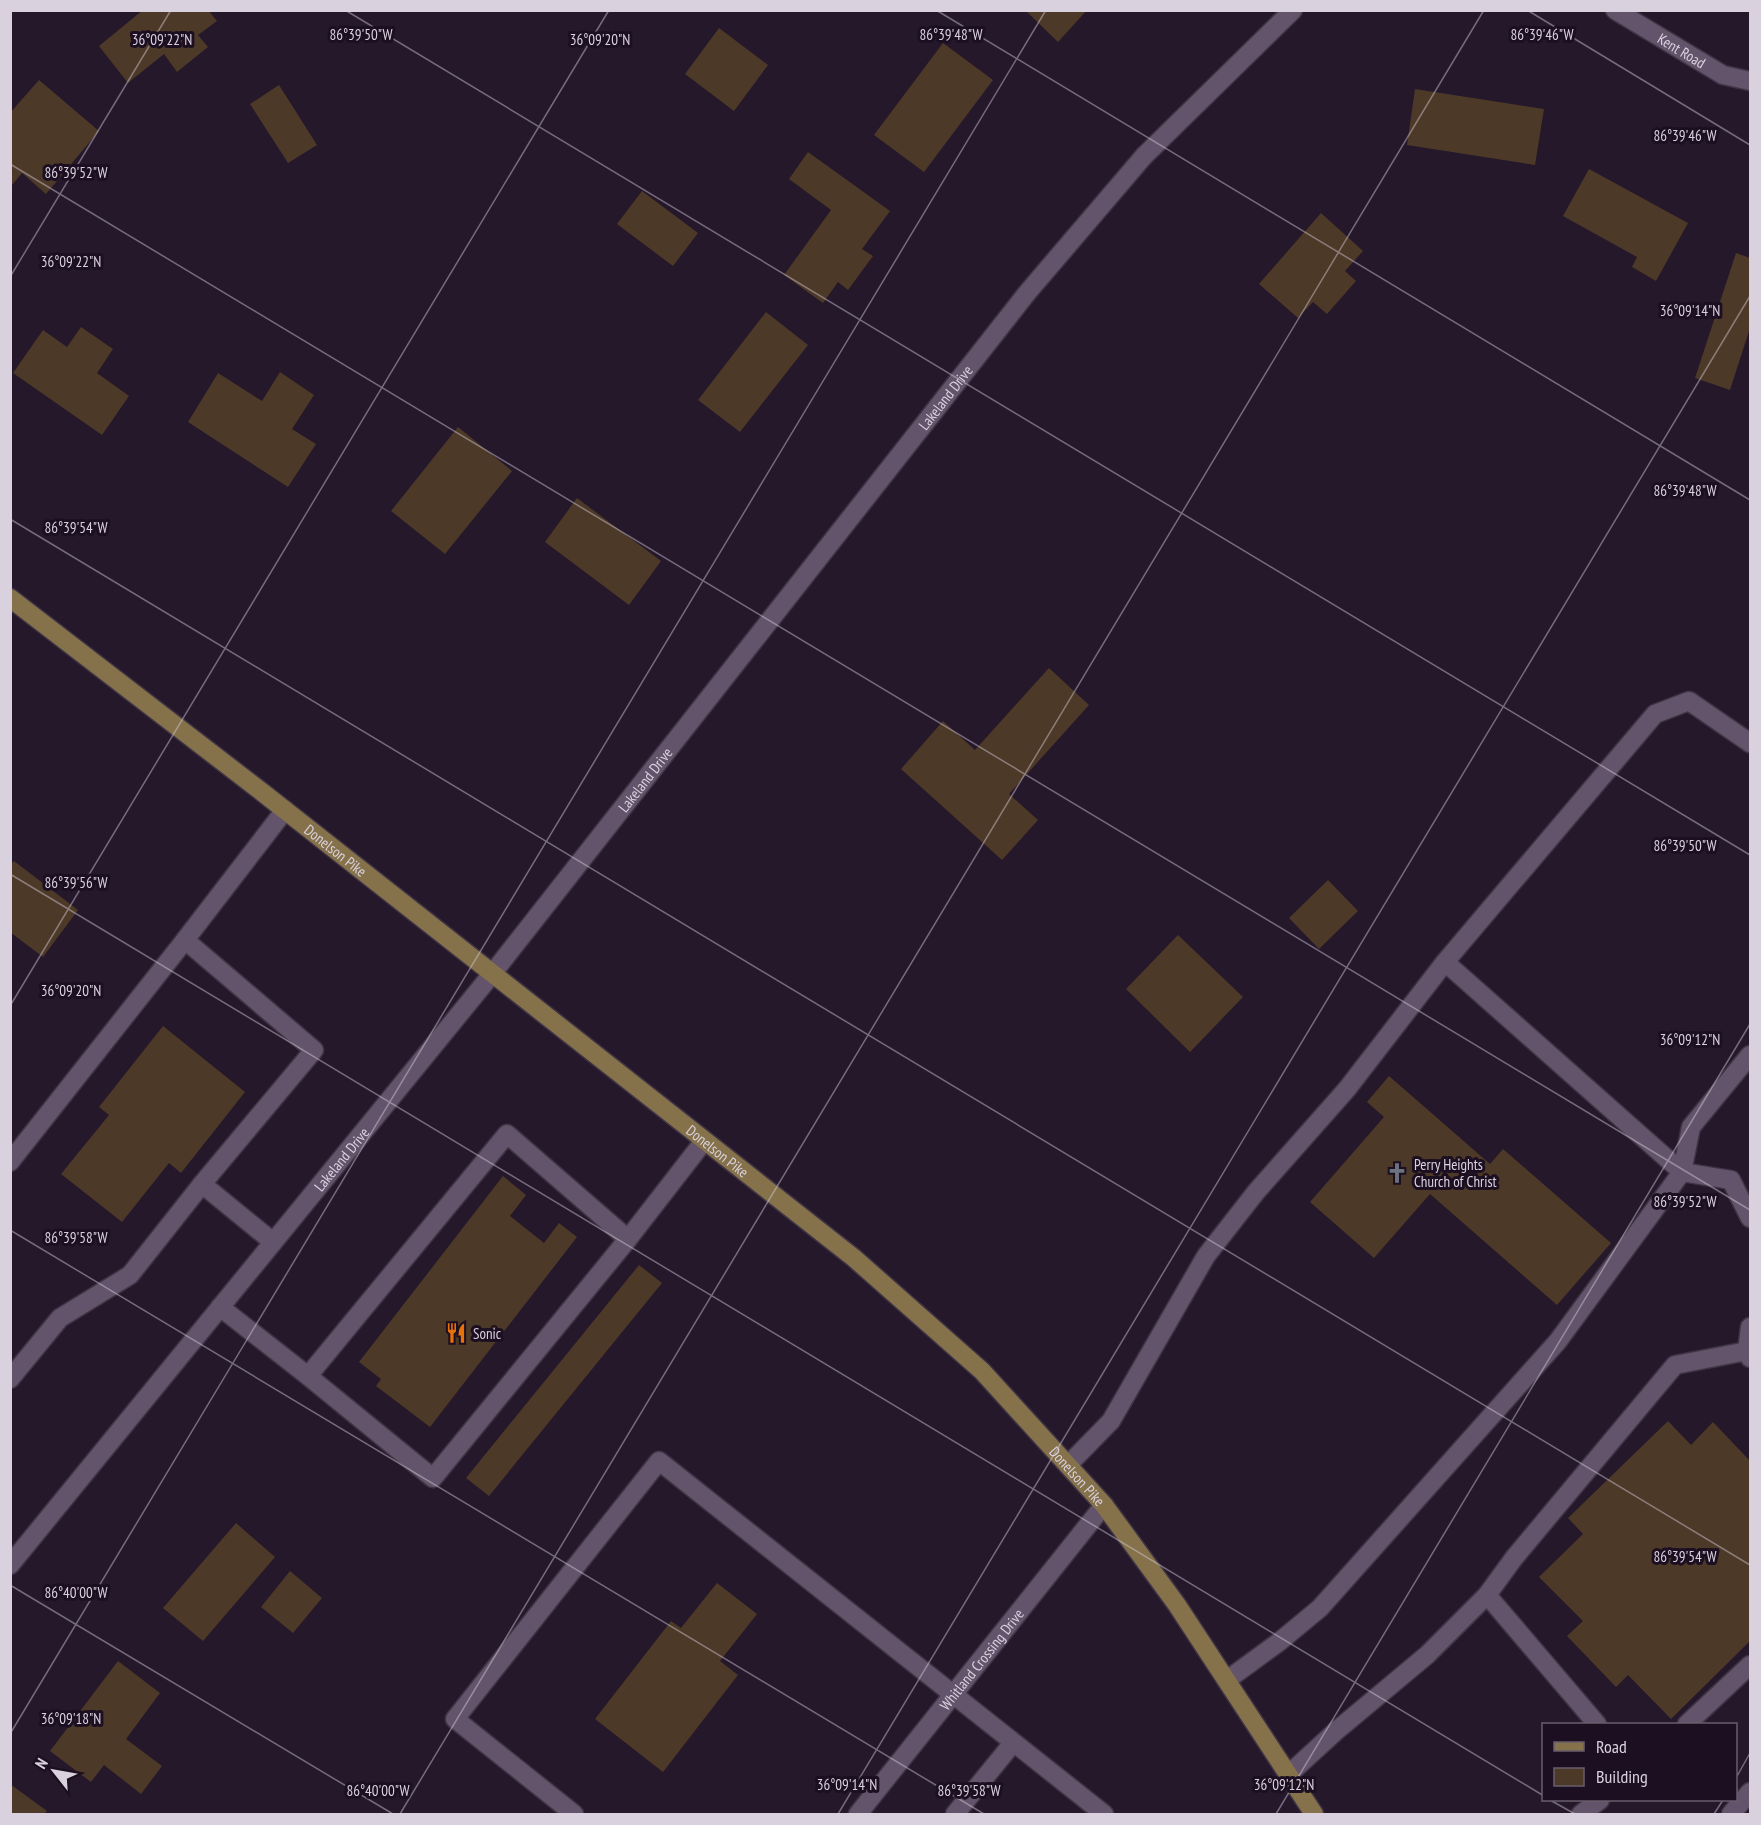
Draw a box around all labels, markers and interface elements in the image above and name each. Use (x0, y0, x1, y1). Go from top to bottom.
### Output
text: 86°39'50"W (329, 25, 393, 44)
text: 86°39'48"W (919, 25, 983, 44)
text: 86°39'46"W (1510, 25, 1574, 44)
street label: Kent Road (1654, 29, 1709, 72)
text: 36°09'22"N (132, 30, 192, 49)
text: 36°09'20"N (570, 30, 630, 49)
text: 86°39'46"W (1653, 126, 1717, 145)
text: 86°39'52"W (44, 163, 108, 182)
text: 36°09'22"N (41, 252, 101, 271)
text: 36°09'14"N (1660, 301, 1720, 320)
street label: Lakeland Drive (914, 361, 976, 433)
text: 86°39'48"W (1653, 481, 1717, 500)
text: 86°39'54"W (44, 518, 108, 537)
street label: Lakeland Drive (614, 743, 676, 816)
street label: Donelson Pike (301, 820, 371, 880)
text: 86°39'50"W (1653, 836, 1717, 855)
text: 86°39'56"W (44, 873, 108, 892)
text: 36°09'20"N (41, 981, 101, 1000)
text: 36°09'12"N (1660, 1030, 1720, 1049)
street label: Donelson Pike (683, 1120, 753, 1181)
street label: Lakeland Drive (309, 1123, 373, 1195)
place label: Perry Heights Church of Christ (1414, 1155, 1497, 1191)
church icon: Perry Heights Church of Christ (1385, 1161, 1409, 1185)
text: 86°39'52"W (1653, 1192, 1717, 1211)
text: 86°39'58"W (44, 1228, 108, 1247)
restaurant icon: Sonic (444, 1321, 468, 1345)
place label: Sonic (473, 1324, 502, 1343)
street label: Donelson Pike (1046, 1442, 1109, 1510)
text: 86°39'54"W (1653, 1547, 1717, 1566)
text: 86°40'00"W (44, 1583, 108, 1602)
street label: Whitland Crossing Drive (935, 1605, 1027, 1714)
text: 36°09'18"N (41, 1709, 101, 1728)
legend (1542, 1723, 1737, 1801)
text: Road (1596, 1735, 1627, 1758)
north arrow (24, 1741, 84, 1801)
text: N (30, 1754, 52, 1772)
text: Building (1596, 1765, 1648, 1788)
text: 36°09'14"N (817, 1775, 877, 1794)
text: 36°09'12"N (1254, 1775, 1314, 1794)
text: 86°40'00"W (346, 1781, 410, 1800)
text: 86°39'58"W (937, 1781, 1001, 1800)

